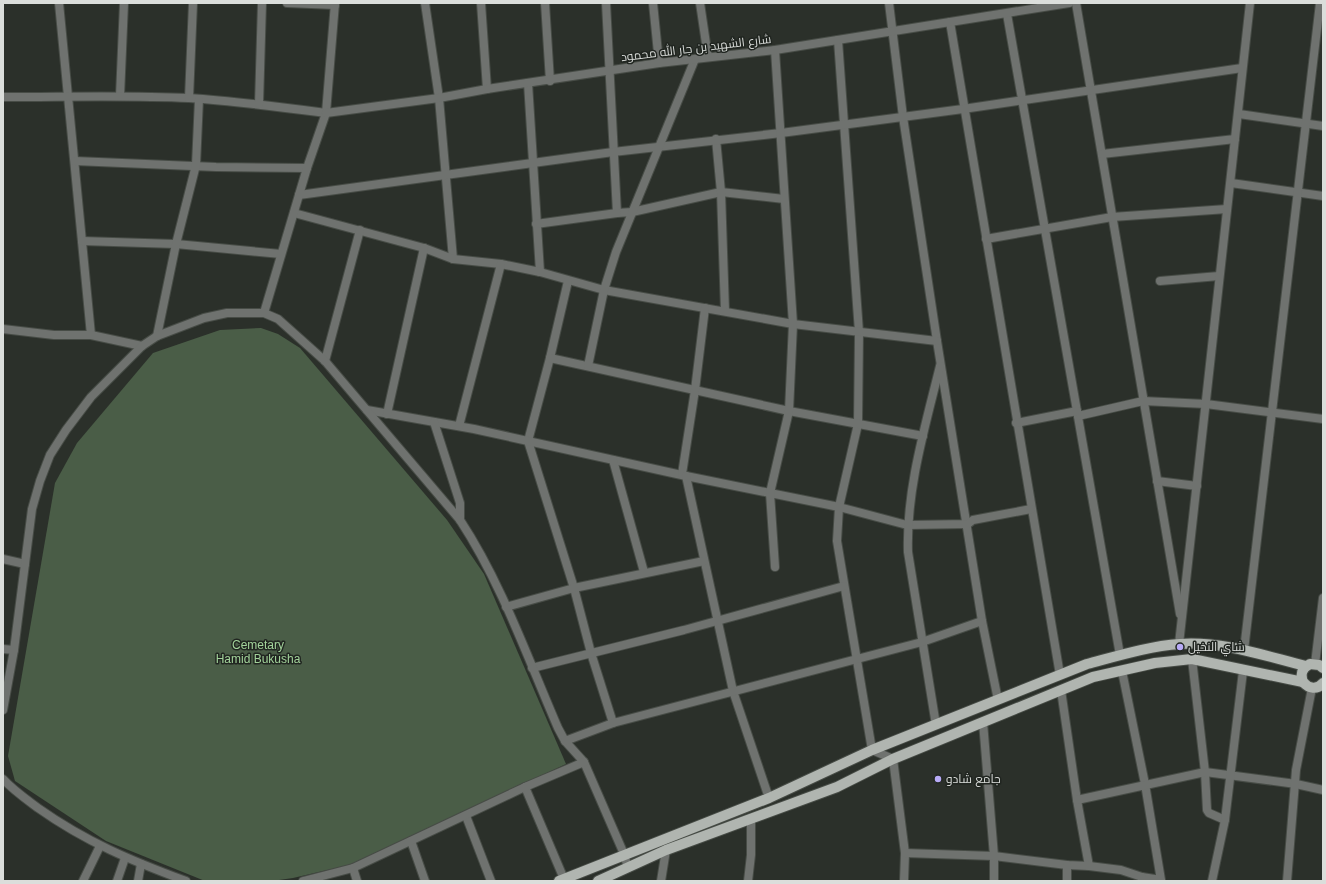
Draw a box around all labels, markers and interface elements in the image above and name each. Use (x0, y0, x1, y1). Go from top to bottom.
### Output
street label: شارع الشهيد بن جار الله محمود (620, 31, 772, 65)
park label: Cemetary Hamid Bukusha (216, 638, 301, 666)
place label: شاي النخيل (1188, 640, 1245, 657)
marker: شاي النخيل (1175, 642, 1185, 652)
place label: جامع شادو (946, 772, 1001, 787)
marker: جامع شادو (933, 774, 943, 784)

